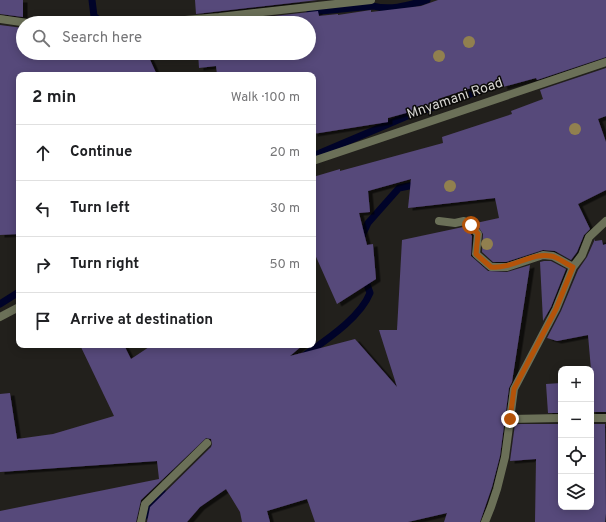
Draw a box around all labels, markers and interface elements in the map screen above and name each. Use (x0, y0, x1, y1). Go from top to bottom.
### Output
search box (16, 16, 316, 60)
icon: search (30, 27, 52, 49)
text: Search here (62, 29, 142, 48)
street label: Mnyamani Road (405, 75, 505, 123)
text: 2 min (32, 87, 76, 109)
text: Walk · 100 m (231, 90, 300, 106)
icon: ahead (32, 142, 54, 164)
text: Continue (70, 143, 132, 162)
text: 20 m (270, 145, 300, 161)
icon: left (32, 198, 54, 220)
text: Turn left (70, 199, 130, 218)
text: 30 m (270, 201, 300, 217)
route start (462, 216, 480, 234)
icon: right (32, 254, 54, 276)
text: Turn right (70, 255, 139, 274)
text: 50 m (270, 257, 300, 273)
icon: arrive (32, 310, 54, 332)
text: Arrive at destination (70, 311, 213, 330)
map controls (558, 366, 594, 510)
button: + (558, 366, 594, 402)
button: − (558, 402, 594, 438)
route end (501, 410, 519, 428)
button: locate (558, 438, 594, 474)
button: layers (558, 474, 594, 510)

